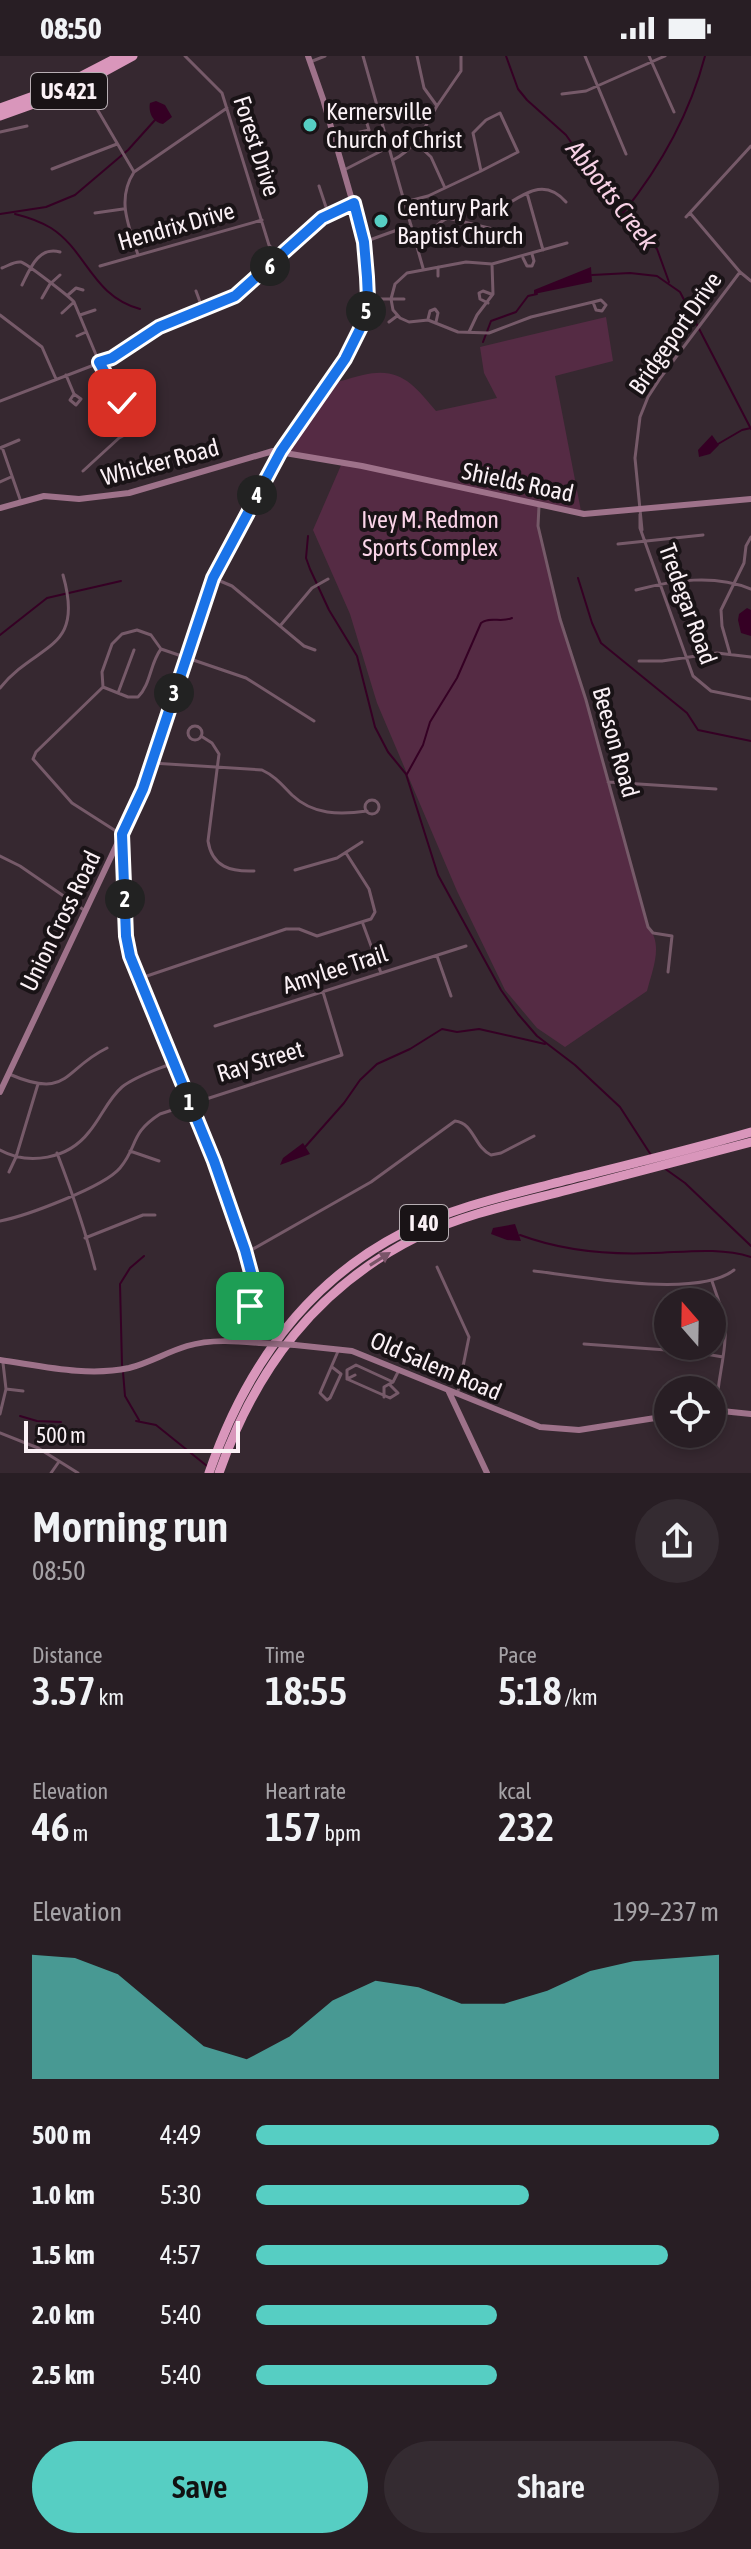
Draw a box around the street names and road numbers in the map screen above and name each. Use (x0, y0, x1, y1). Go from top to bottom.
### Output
road number: US 421 (31, 73, 107, 109)
street label: Forest Drive (228, 93, 286, 199)
street label: Hendrix Drive (115, 196, 237, 256)
street label: Bridgeport Drive (623, 267, 727, 399)
street label: Whicker Road (98, 433, 222, 491)
street label: Shields Road (460, 457, 576, 507)
street label: Tredegar Road (654, 540, 722, 668)
street label: Beeson Road (587, 684, 645, 800)
street label: Union Cross Road (14, 846, 106, 996)
street label: Amylee Trail (279, 939, 391, 999)
street label: Ray Street (213, 1035, 307, 1087)
road number: I 40 (400, 1205, 448, 1241)
street label: Old Salem Road (367, 1326, 505, 1406)

